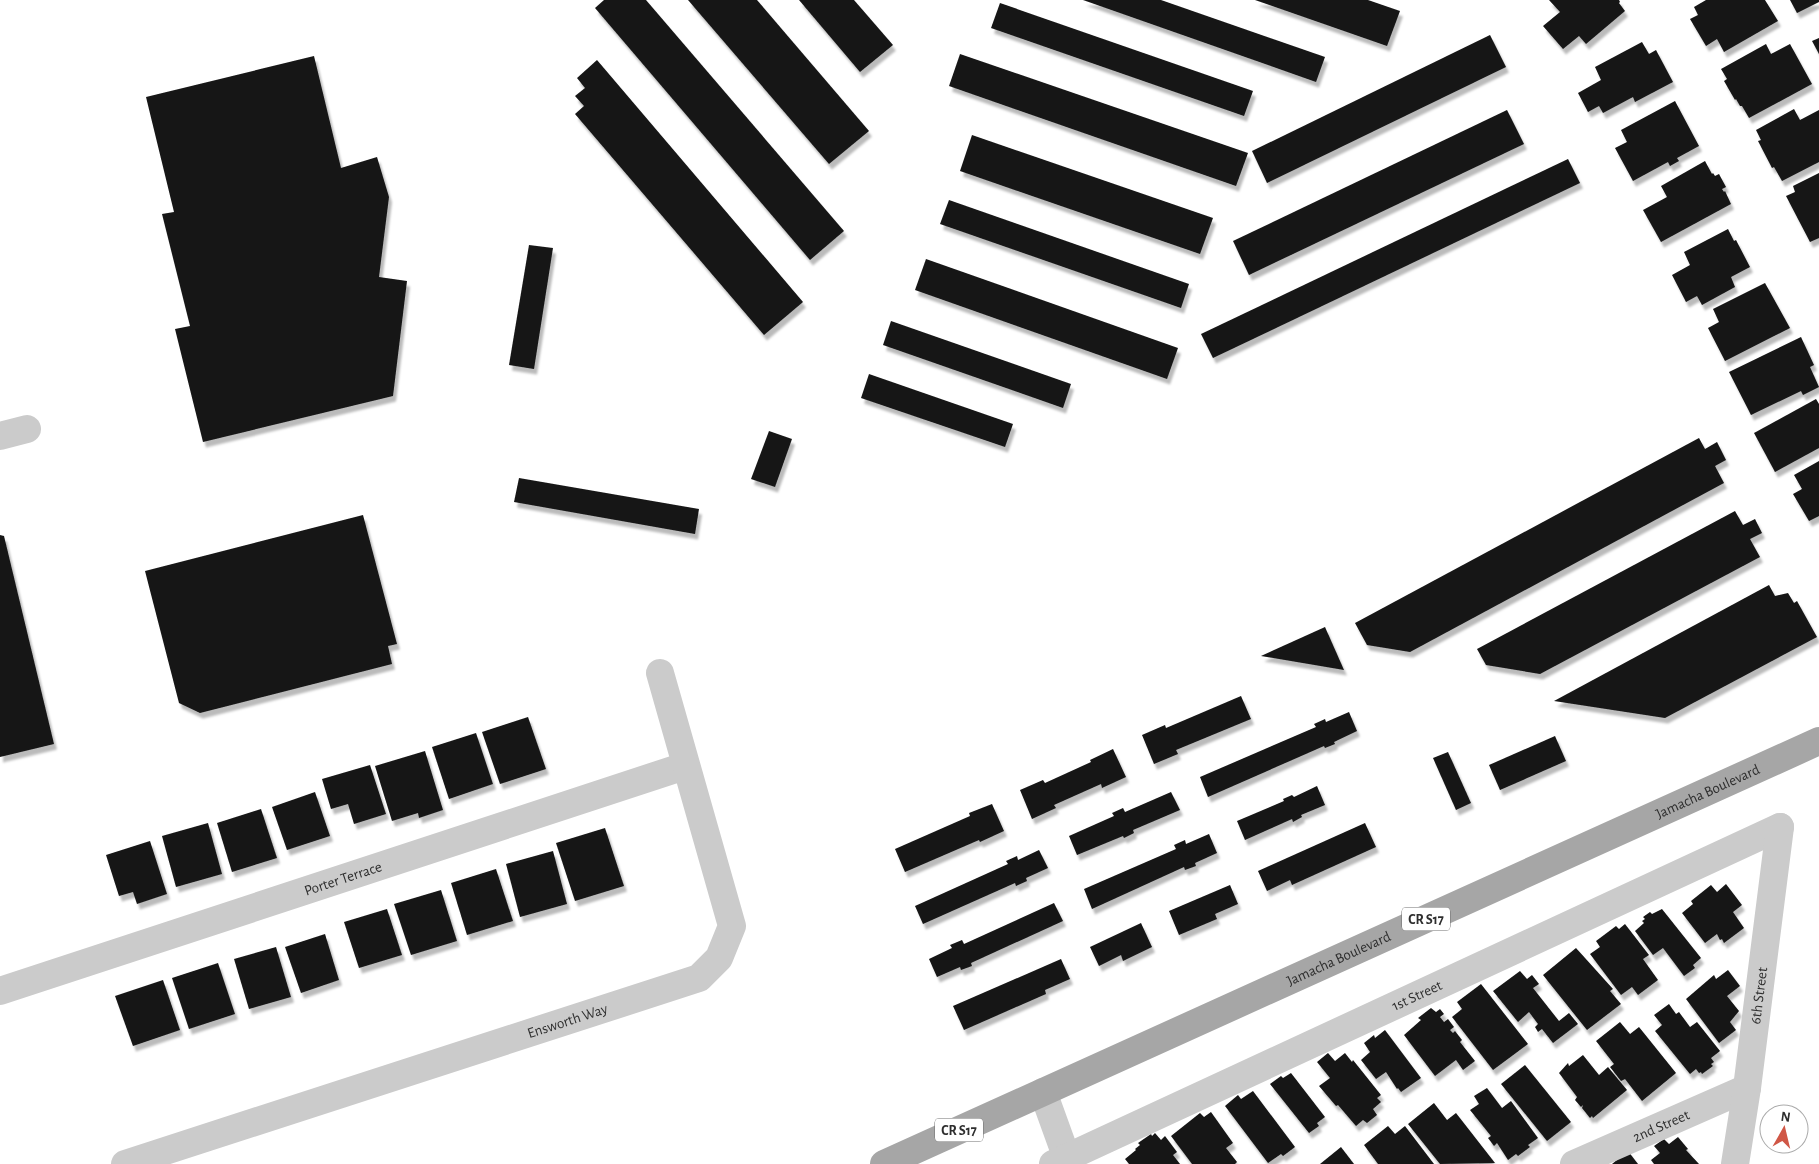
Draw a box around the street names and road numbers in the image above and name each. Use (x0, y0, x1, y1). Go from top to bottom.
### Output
street label: Jamacha Boulevard (1654, 762, 1762, 822)
street label: Porter Terrace (303, 859, 384, 899)
road number: CR S17 (1402, 908, 1450, 931)
street label: Jamacha Boulevard (1285, 929, 1393, 989)
street label: 6th Street (1748, 966, 1770, 1025)
street label: 1st Street (1390, 978, 1445, 1014)
street label: Ensworth Way (526, 1001, 610, 1041)
street label: 2nd Street (1631, 1107, 1692, 1145)
road number: CR S17 (935, 1118, 983, 1142)

